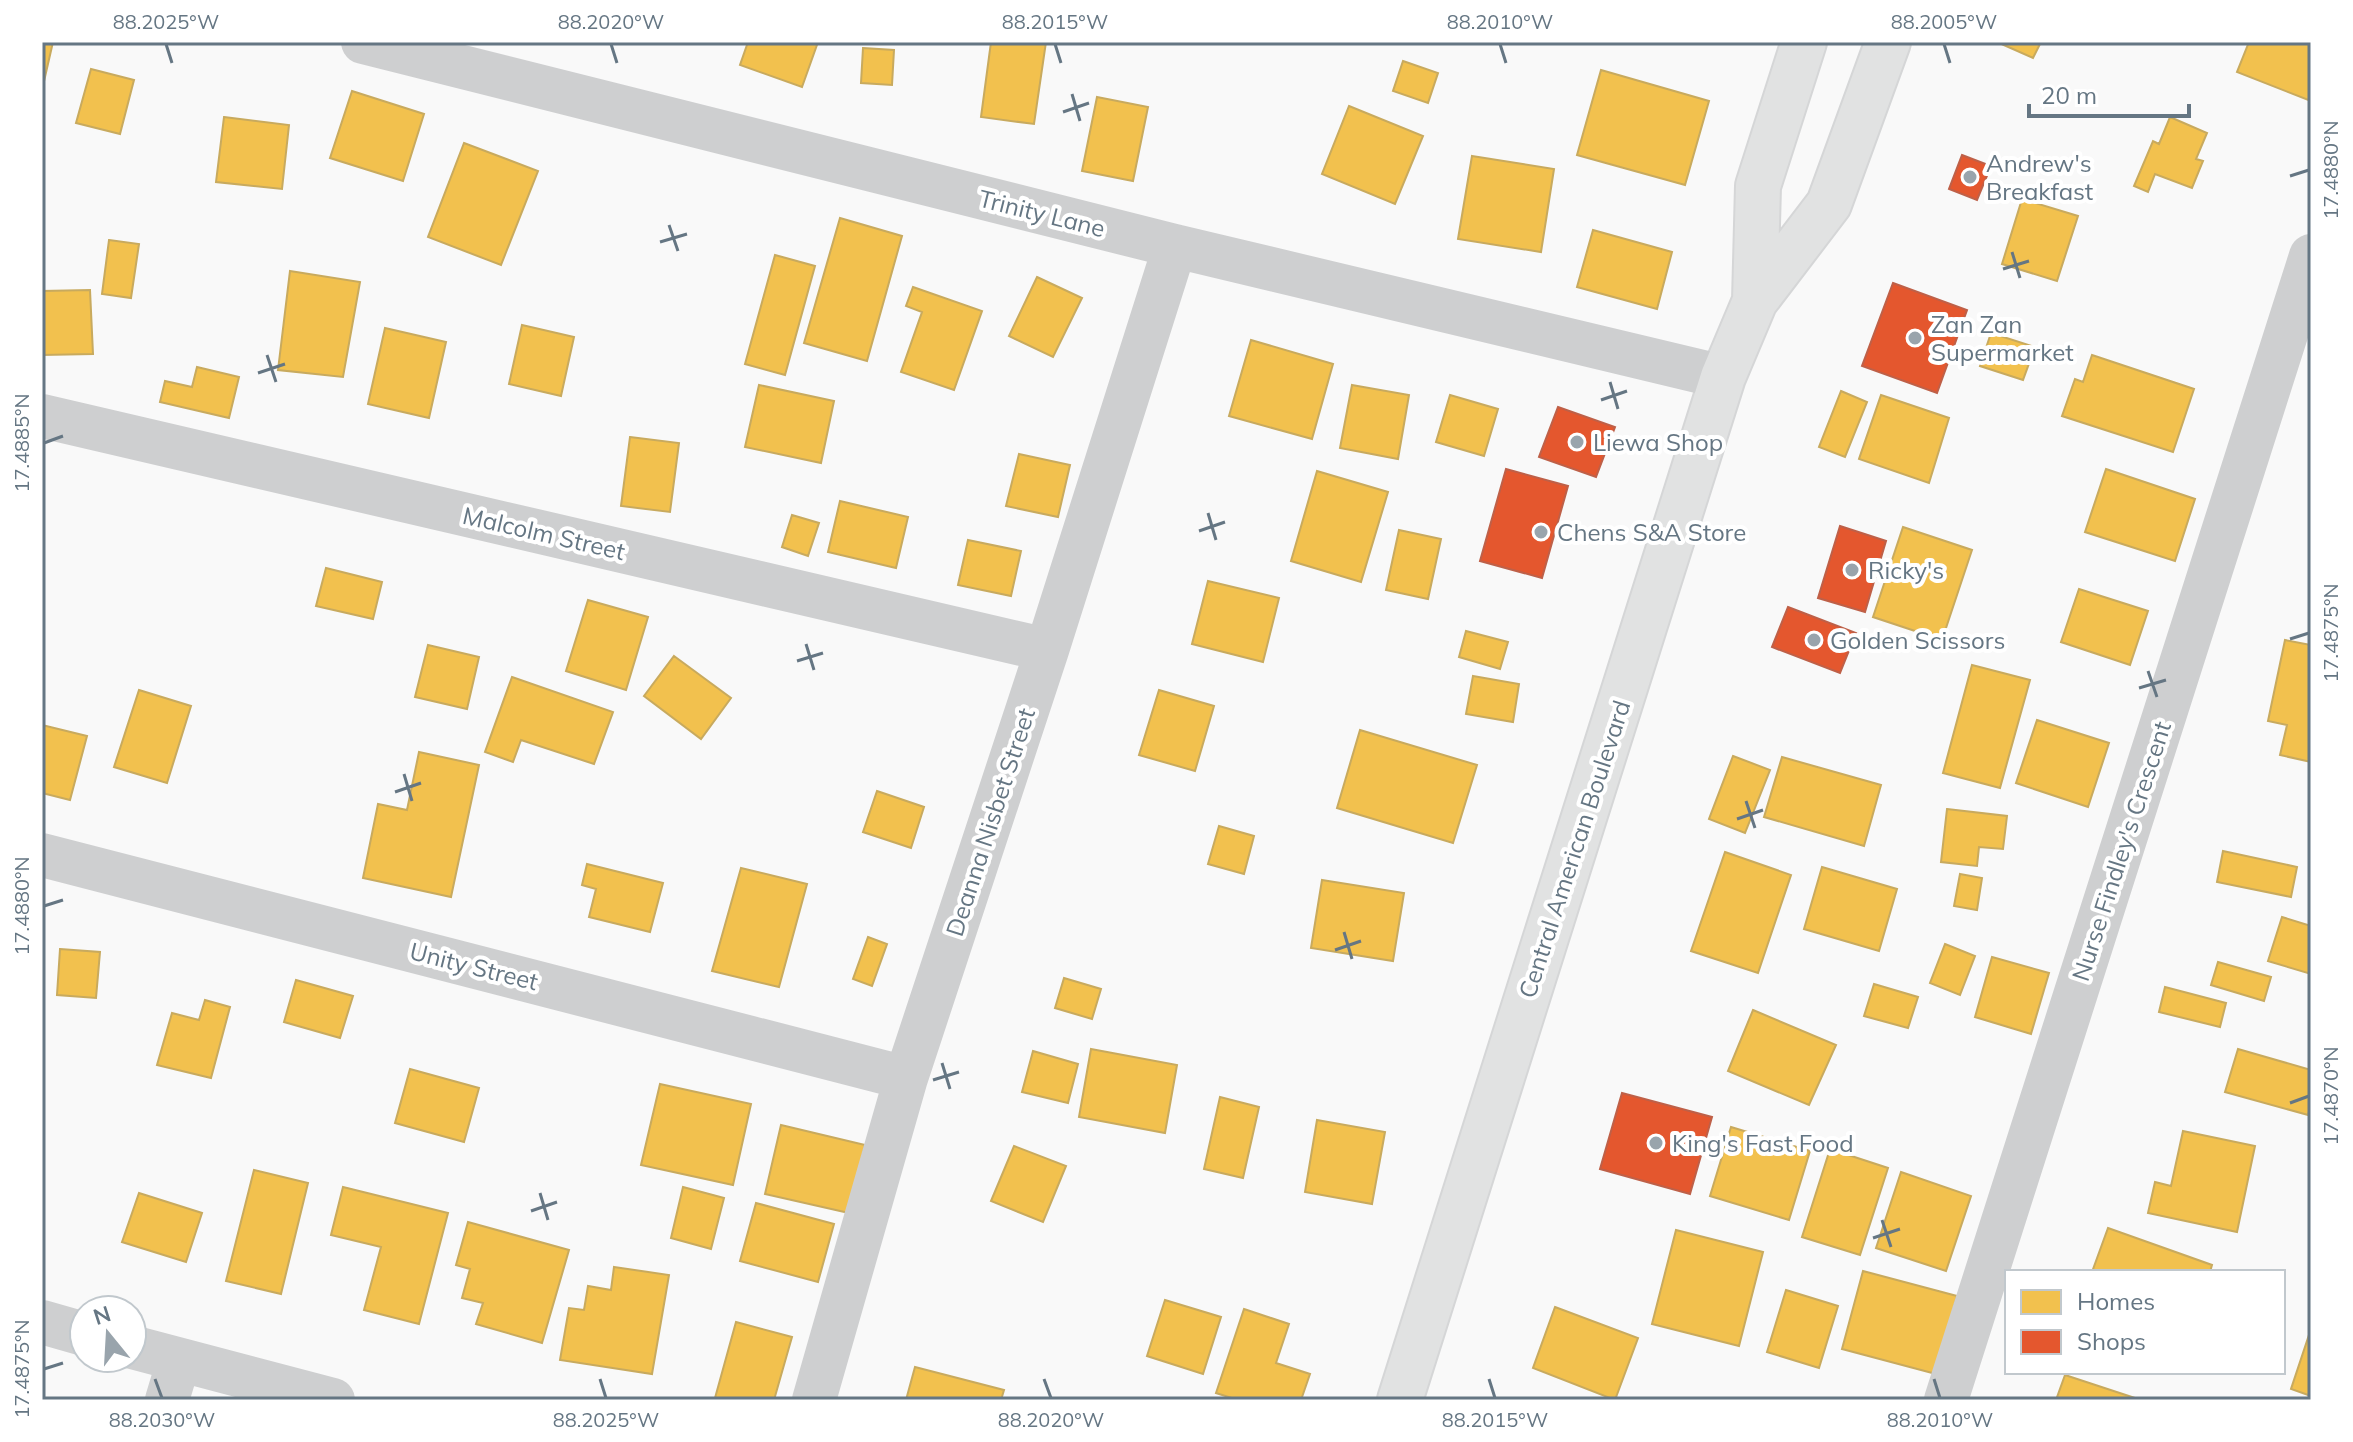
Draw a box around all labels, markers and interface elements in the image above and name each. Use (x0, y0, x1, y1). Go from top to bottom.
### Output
text: 88.2025°W (113, 9, 219, 34)
text: 88.2020°W (558, 9, 664, 34)
text: 88.2015°W (1002, 9, 1108, 34)
text: 88.2010°W (1447, 9, 1553, 34)
text: 88.2005°W (1891, 9, 1997, 34)
scale bar (2029, 68, 2189, 118)
text: 20 m (2041, 80, 2097, 110)
text: 17.4880°N (2318, 121, 2343, 219)
place label: Andrew's Breakfast (1986, 148, 2093, 206)
marker: Andrew's Breakfast (1961, 168, 1979, 186)
street label: Trinity Lane (976, 183, 1108, 243)
place label: Zan Zan Supermarket (1931, 309, 2074, 367)
marker: Zan Zan Supermarket (1906, 329, 1924, 347)
text: 17.4885°N (9, 394, 34, 492)
place label: Liewa Shop (1593, 427, 1723, 457)
marker: Liewa Shop (1568, 433, 1586, 451)
street label: Malcolm Street (460, 500, 628, 566)
place label: Chens S&A Store (1557, 517, 1746, 547)
marker: Chens S&A Store (1532, 523, 1550, 541)
place label: Ricky's (1868, 555, 1944, 585)
marker: Ricky's (1843, 561, 1861, 579)
text: 17.4875°N (2318, 584, 2343, 682)
place label: Golden Scissors (1830, 625, 2005, 655)
marker: Golden Scissors (1805, 631, 1823, 649)
street label: Central American Boulevard (1512, 696, 1636, 1002)
street label: Deanna Nisbet Street (939, 704, 1041, 940)
street label: Nurse Findley's Crescent (2065, 717, 2177, 985)
text: 17.4880°N (9, 857, 34, 955)
street label: Unity Street (407, 936, 541, 996)
text: 17.4870°N (2318, 1047, 2343, 1145)
place label: King's Fast Food (1672, 1128, 1854, 1158)
marker: King's Fast Food (1647, 1134, 1665, 1152)
legend (2005, 1270, 2285, 1374)
text: Homes (2077, 1286, 2155, 1316)
north arrow (68, 1294, 148, 1374)
text: N (90, 1299, 114, 1331)
text: 17.4875°N (9, 1320, 34, 1418)
text: Shops (2077, 1326, 2146, 1356)
text: 88.2030°W (109, 1407, 215, 1432)
text: 88.2025°W (553, 1407, 659, 1432)
text: 88.2020°W (998, 1407, 1104, 1432)
text: 88.2015°W (1442, 1407, 1548, 1432)
text: 88.2010°W (1887, 1407, 1993, 1432)

